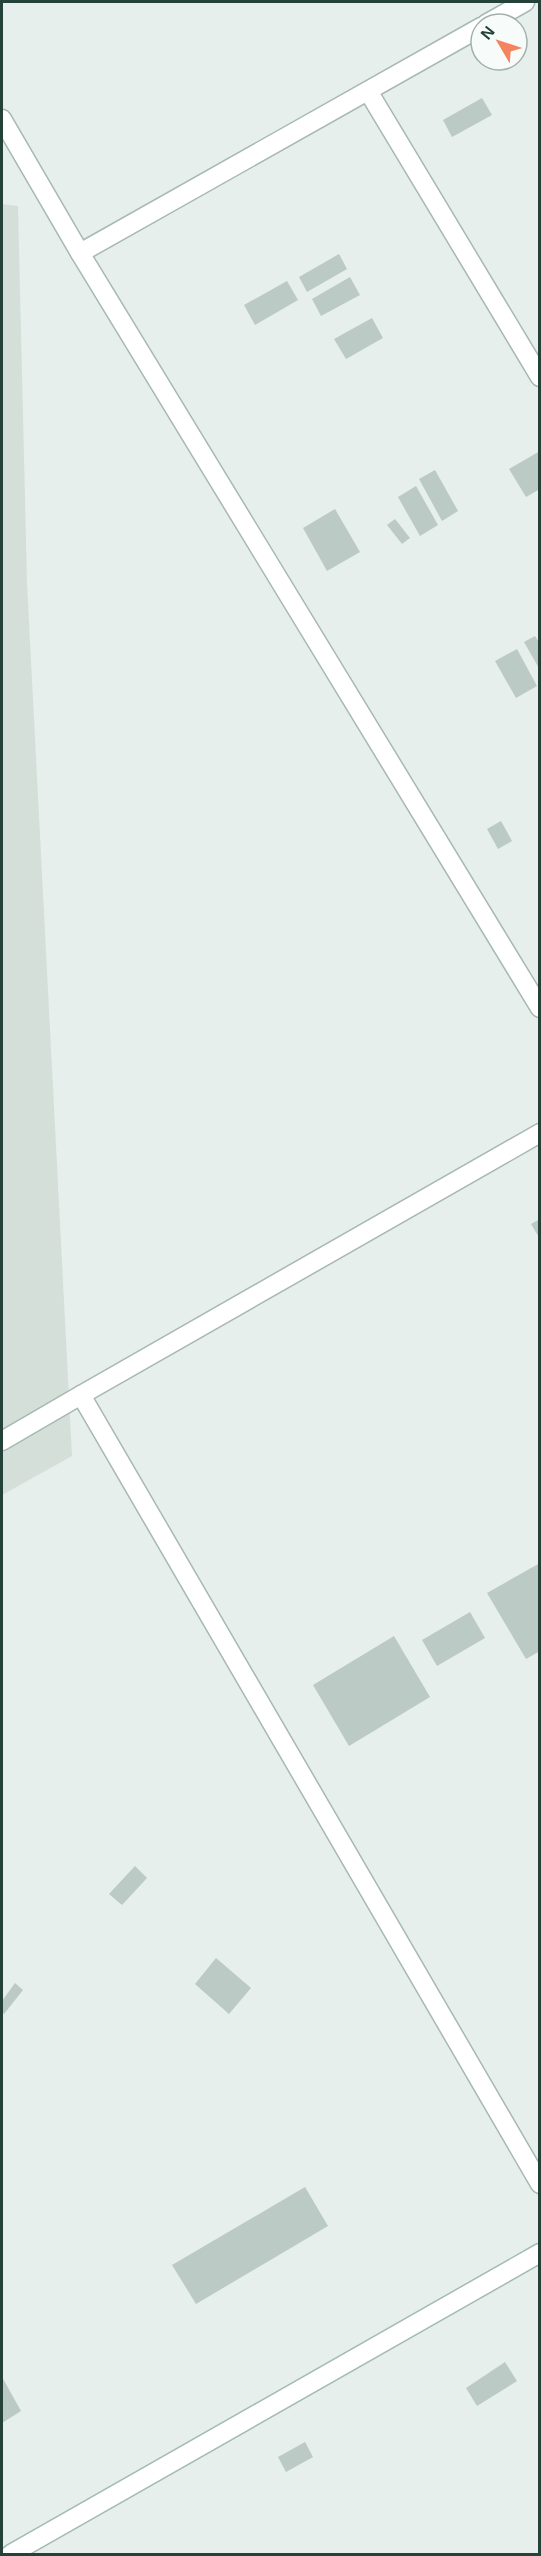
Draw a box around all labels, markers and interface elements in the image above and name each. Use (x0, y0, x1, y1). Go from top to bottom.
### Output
north arrow (469, 12, 529, 72)
text: N (477, 23, 498, 43)

